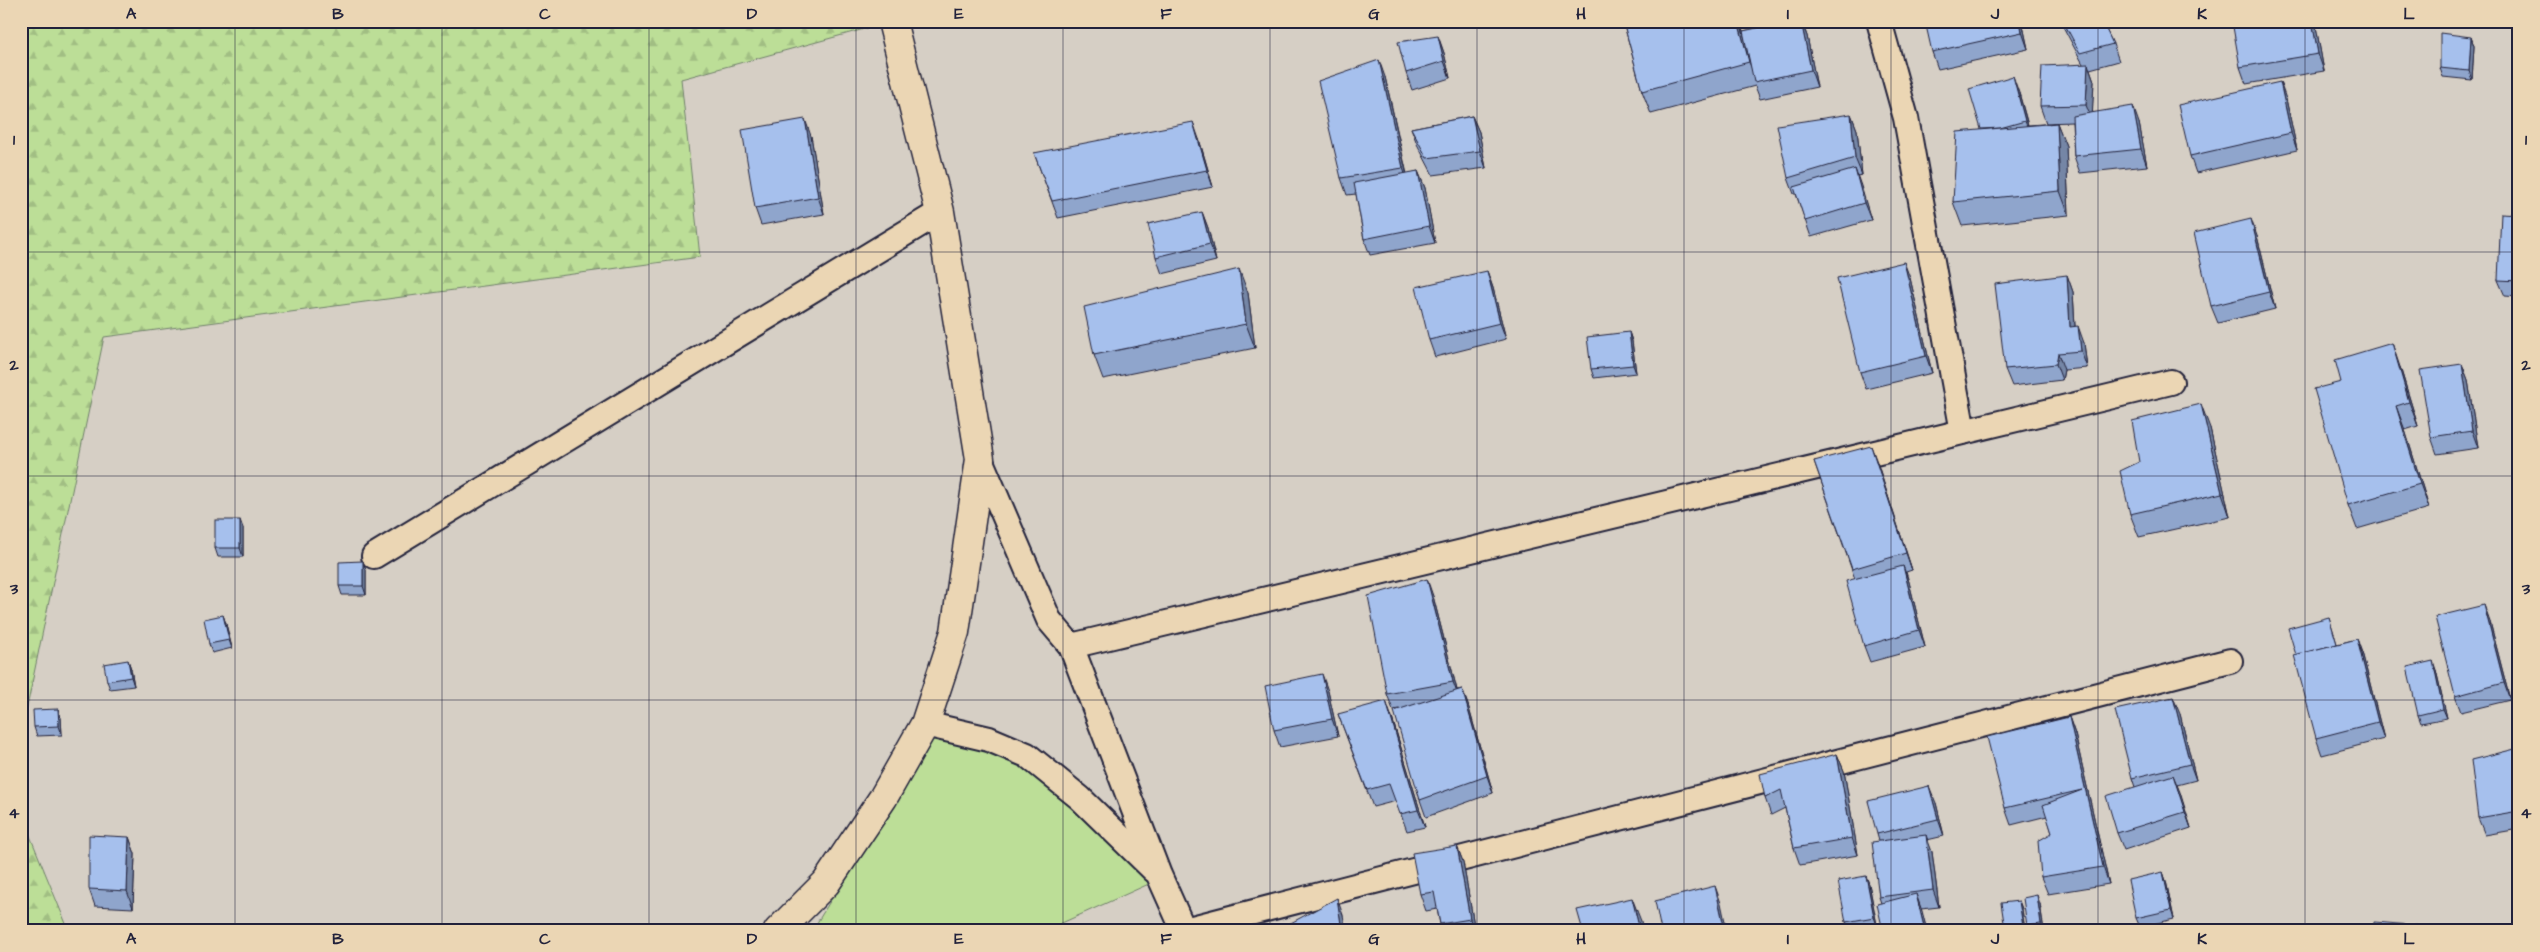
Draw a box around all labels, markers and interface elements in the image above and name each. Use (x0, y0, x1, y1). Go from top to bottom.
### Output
text: A (126, 3, 137, 25)
text: B (332, 3, 344, 25)
text: C (539, 3, 551, 25)
text: D (747, 3, 758, 25)
text: E (954, 3, 964, 25)
text: F (1160, 3, 1172, 25)
text: G (1368, 3, 1380, 25)
text: H (1576, 3, 1586, 25)
text: I (1787, 3, 1789, 25)
text: J (1990, 3, 2000, 25)
text: K (2197, 3, 2207, 25)
text: L (2403, 3, 2415, 25)
text: 1 (13, 129, 16, 151)
text: 1 (2525, 129, 2528, 151)
text: 2 (8, 354, 19, 376)
text: 2 (2520, 354, 2531, 376)
text: 3 (9, 578, 19, 600)
text: 3 (2521, 578, 2531, 600)
text: 4 (9, 802, 20, 824)
text: 4 (2521, 802, 2532, 824)
text: A (126, 928, 137, 950)
text: B (332, 928, 344, 950)
text: C (539, 928, 551, 950)
text: D (747, 928, 758, 950)
text: E (954, 928, 964, 950)
text: F (1160, 928, 1172, 950)
text: G (1368, 928, 1380, 950)
text: H (1576, 928, 1586, 950)
text: I (1787, 928, 1789, 950)
text: J (1990, 928, 2000, 950)
text: K (2197, 928, 2207, 950)
text: L (2403, 928, 2415, 950)

